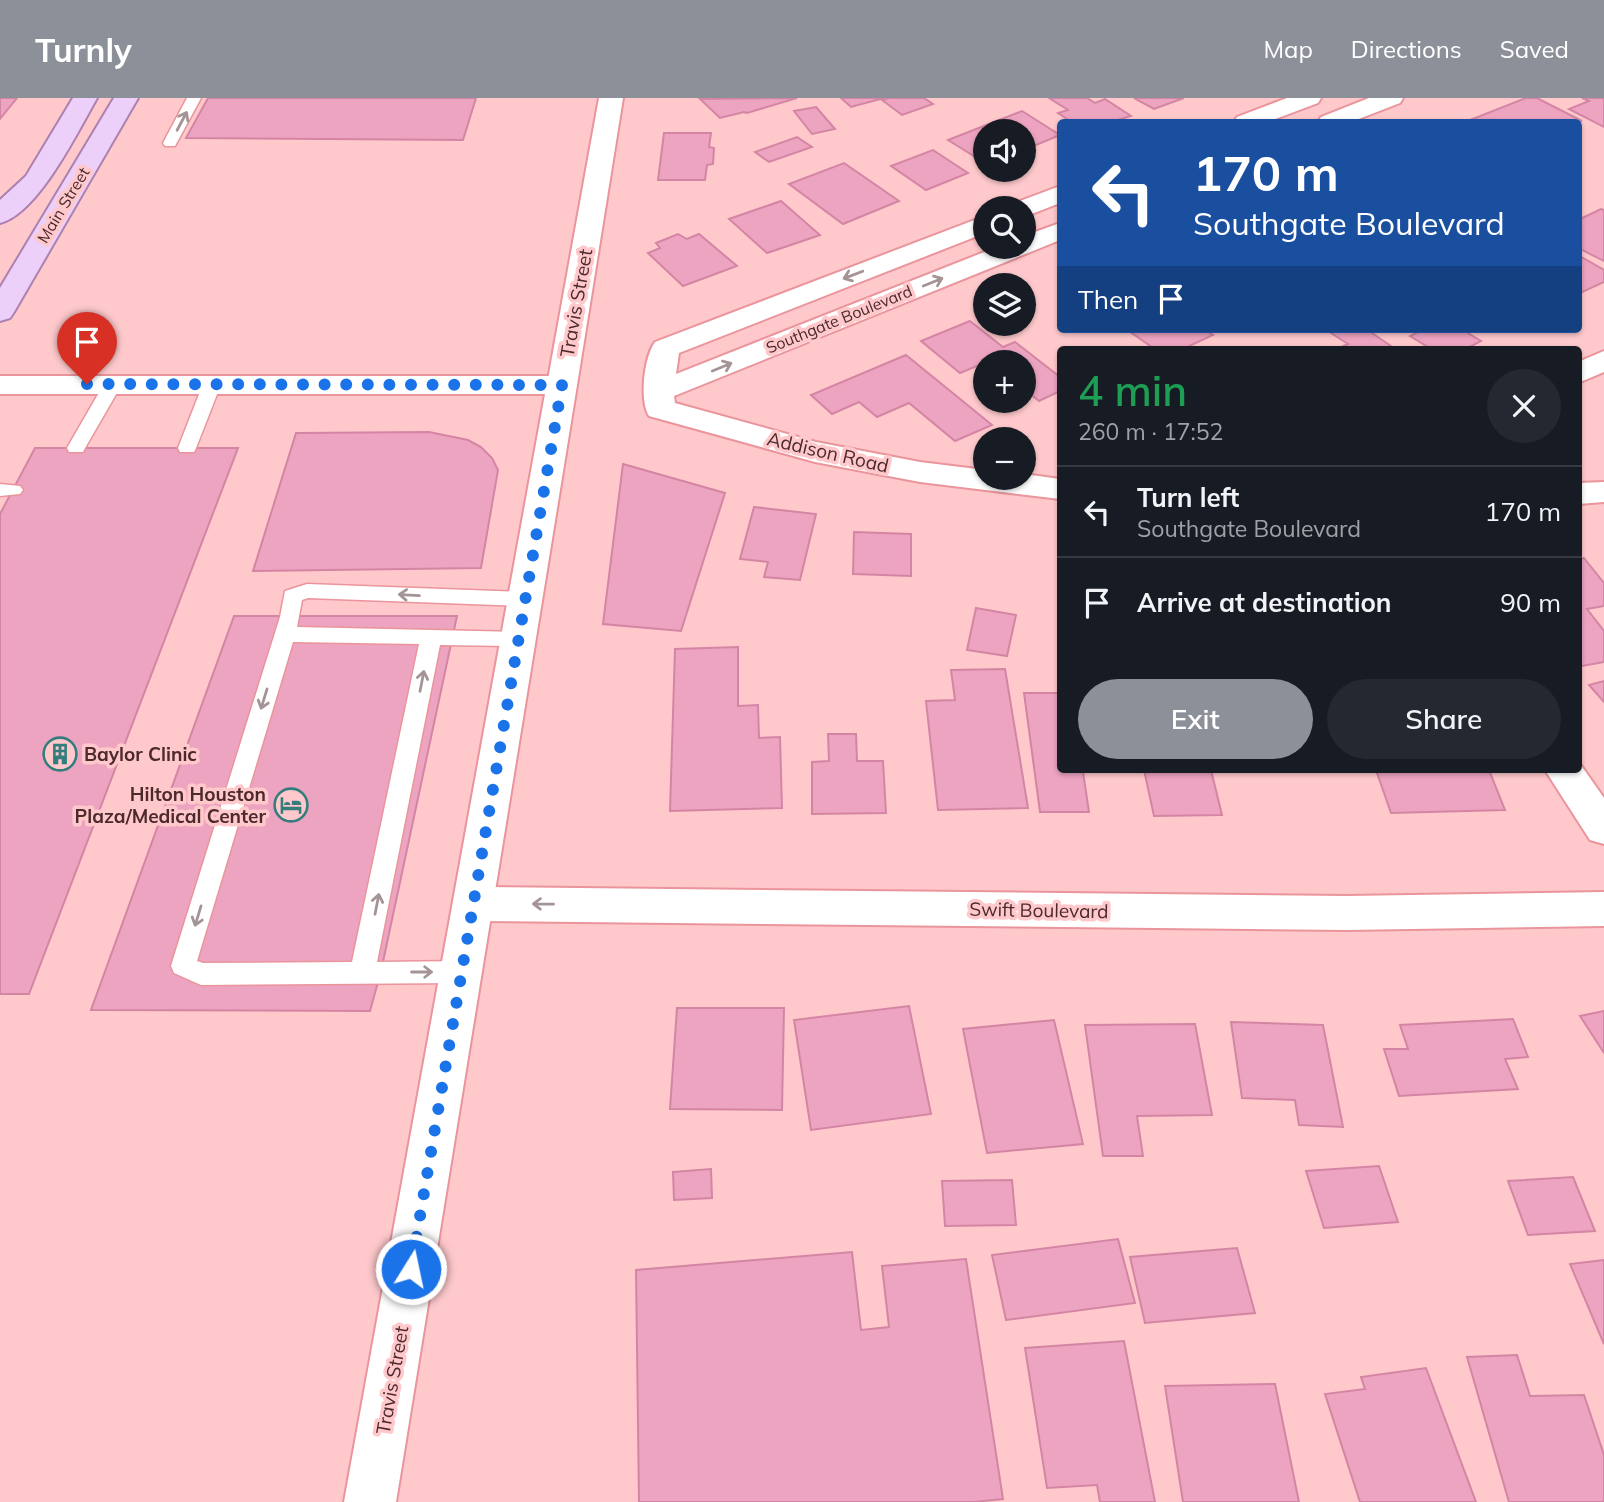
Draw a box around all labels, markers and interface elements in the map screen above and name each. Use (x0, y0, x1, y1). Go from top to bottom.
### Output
text: Turnly (35, 29, 132, 70)
text: Map (1263, 34, 1313, 64)
text: Directions (1351, 34, 1462, 64)
text: Saved (1500, 34, 1569, 64)
one-way arrow (175, 111, 189, 131)
map controls (973, 119, 1036, 490)
button: sound (973, 119, 1036, 182)
text: 170 m (1193, 142, 1339, 203)
icon: left (1078, 147, 1169, 238)
street label: Main Street (33, 163, 94, 247)
button: search (973, 196, 1036, 259)
text: Southgate Boulevard (1193, 203, 1505, 243)
street label: Travis Street (555, 247, 597, 359)
one-way arrow (843, 269, 864, 282)
button: layers (973, 273, 1036, 336)
one-way arrow (921, 275, 943, 288)
icon: arrive (1152, 280, 1190, 318)
street label: Southgate Boulevard (763, 281, 915, 357)
text: Then (1078, 283, 1138, 316)
pin (57, 312, 117, 384)
icon: arrive (68, 323, 106, 361)
button: + (973, 350, 1036, 413)
one-way arrow (710, 359, 732, 372)
text: 4 min (1078, 364, 1187, 417)
button: close (1487, 369, 1561, 443)
text: 260 m · 17:52 (1078, 417, 1223, 446)
street label: Addison Road (765, 426, 891, 478)
button: − (973, 427, 1036, 490)
text: Turn left (1137, 481, 1239, 514)
icon: left (1078, 493, 1116, 531)
text: 170 m (1485, 495, 1561, 528)
text: Southgate Boulevard (1137, 514, 1361, 543)
icon: arrive (1078, 584, 1116, 622)
text: Arrive at destination (1137, 586, 1392, 619)
text: 90 m (1500, 586, 1561, 619)
one-way arrow (398, 589, 421, 602)
one-way arrow (415, 670, 429, 693)
button: Exit (1078, 679, 1313, 759)
button: Share (1327, 679, 1561, 759)
one-way arrow (257, 688, 270, 710)
building icon: Baylor Clinic (41, 735, 79, 773)
place label: Baylor Clinic (84, 742, 197, 766)
place label: Hilton Houston Plaza/Medical Center (75, 782, 267, 828)
hotel icon: Hilton Houston Plaza/Medical Center (272, 786, 310, 824)
one-way arrow (370, 893, 384, 916)
one-way arrow (532, 897, 555, 911)
street label: Swift Boulevard (969, 897, 1109, 923)
one-way arrow (190, 905, 203, 927)
one-way arrow (410, 965, 433, 979)
position arrow (374, 1232, 448, 1306)
street label: Travis Street (371, 1324, 413, 1436)

